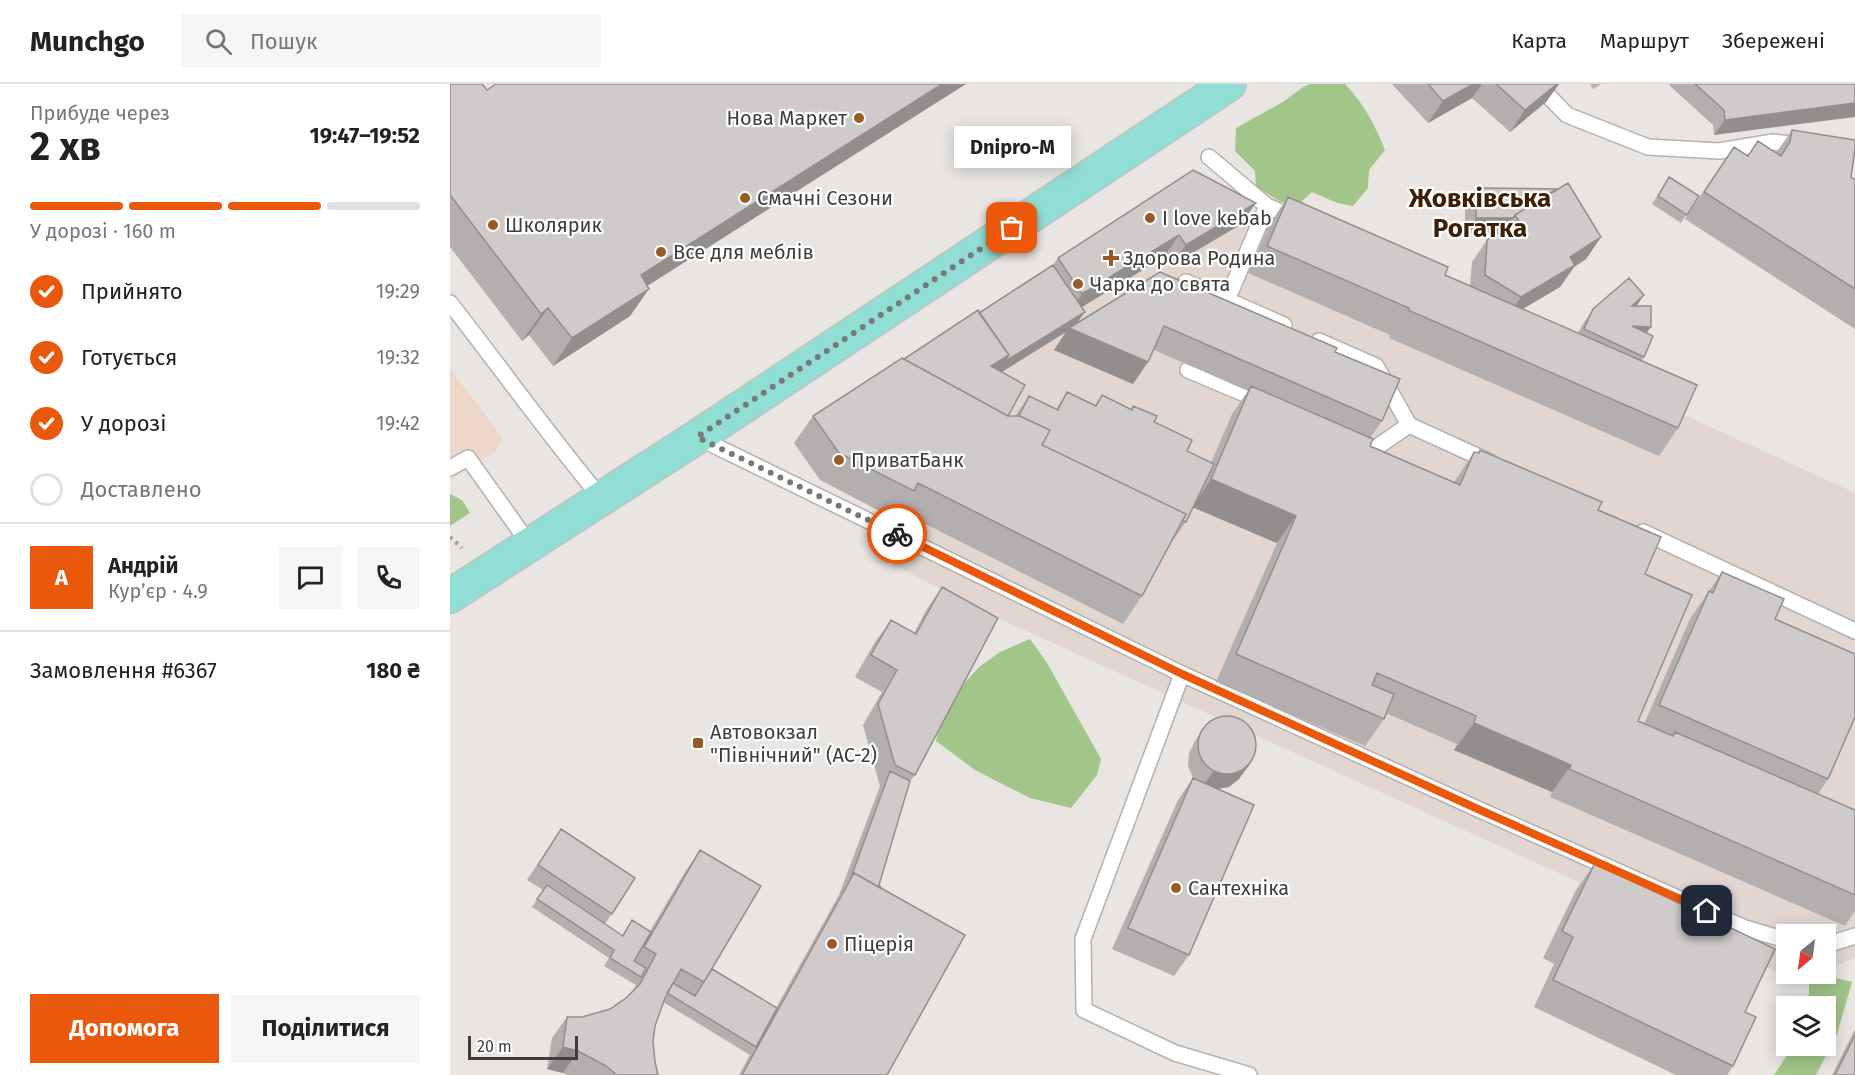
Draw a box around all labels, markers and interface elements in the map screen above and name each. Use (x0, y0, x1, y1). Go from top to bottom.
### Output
search box (181, 14, 601, 68)
text: Munchgo (30, 25, 145, 58)
icon: search (202, 25, 235, 58)
text: Пошук (250, 28, 317, 55)
text: Карта (1511, 28, 1567, 54)
text: Маршрут (1600, 28, 1689, 54)
text: Збережені (1722, 28, 1825, 54)
text: Прибуде через (30, 101, 170, 125)
place label: Нова Маркет (727, 106, 848, 130)
marker: Нова Маркет (852, 111, 866, 125)
text: 19:47–19:52 (309, 122, 420, 149)
text: 2 хв (30, 124, 101, 170)
callout: Dnipro-M (954, 126, 1070, 168)
text: Dnipro-M (970, 135, 1055, 159)
district label: Жовківська Рогатка (1408, 183, 1551, 244)
place label: Смачні Сезони (757, 186, 893, 210)
marker: Смачні Сезони (738, 191, 752, 205)
pin (986, 202, 1037, 253)
place label: I love kebab (1162, 206, 1272, 230)
icon: bag (995, 211, 1028, 244)
marker: I love kebab (1143, 211, 1157, 225)
place label: Школярик (505, 213, 603, 237)
marker: Школярик (486, 218, 500, 232)
text: У дорозі · 160 m (30, 219, 176, 243)
place label: Все для меблів (673, 240, 814, 264)
marker: Все для меблів (654, 245, 668, 259)
place label: Здорова Родина (1123, 246, 1275, 270)
marker: Здорова Родина (1104, 251, 1118, 265)
place label: Чарка до свята (1090, 272, 1230, 296)
icon: check (30, 275, 63, 308)
marker: Чарка до свята (1071, 277, 1085, 291)
text: Прийнято (81, 278, 183, 305)
text: 19:29 (376, 279, 420, 303)
icon: check (30, 341, 63, 374)
text: Готується (81, 344, 177, 371)
text: 19:32 (376, 345, 420, 369)
icon: check (30, 407, 63, 440)
text: У дорозі (81, 410, 166, 437)
text: 19:42 (376, 411, 420, 435)
place label: ПриватБанк (851, 448, 964, 472)
marker: ПриватБанк (832, 453, 846, 467)
text: Доставлено (81, 476, 202, 503)
courier (867, 504, 927, 564)
icon: bike (881, 518, 914, 551)
button: chat (279, 546, 342, 609)
button: phone (357, 546, 420, 609)
text: Андрій (108, 552, 178, 579)
text: А (55, 564, 68, 591)
text: Кур’єр · 4.9 (108, 579, 208, 603)
text: Замовлення #6367 (30, 657, 217, 684)
text: 180 ₴ (366, 657, 420, 684)
place label: Автовокзал "Північний" (АС-2) (710, 720, 877, 767)
marker: Автовокзал "Північний" (АС-2) (691, 736, 705, 750)
place label: Сантехніка (1188, 876, 1289, 900)
marker: Сантехніка (1169, 881, 1183, 895)
pin (1681, 885, 1732, 936)
icon: home (1690, 894, 1723, 927)
north arrow (1776, 924, 1836, 984)
map controls (1776, 924, 1836, 1056)
place label: Піцерія (844, 932, 914, 956)
marker: Піцерія (825, 937, 839, 951)
button: Допомога (30, 994, 219, 1063)
button: Поділитися (231, 994, 420, 1063)
button: layers (1776, 996, 1836, 1056)
scale bar (468, 1033, 578, 1060)
text: 20 m (477, 1037, 512, 1056)

